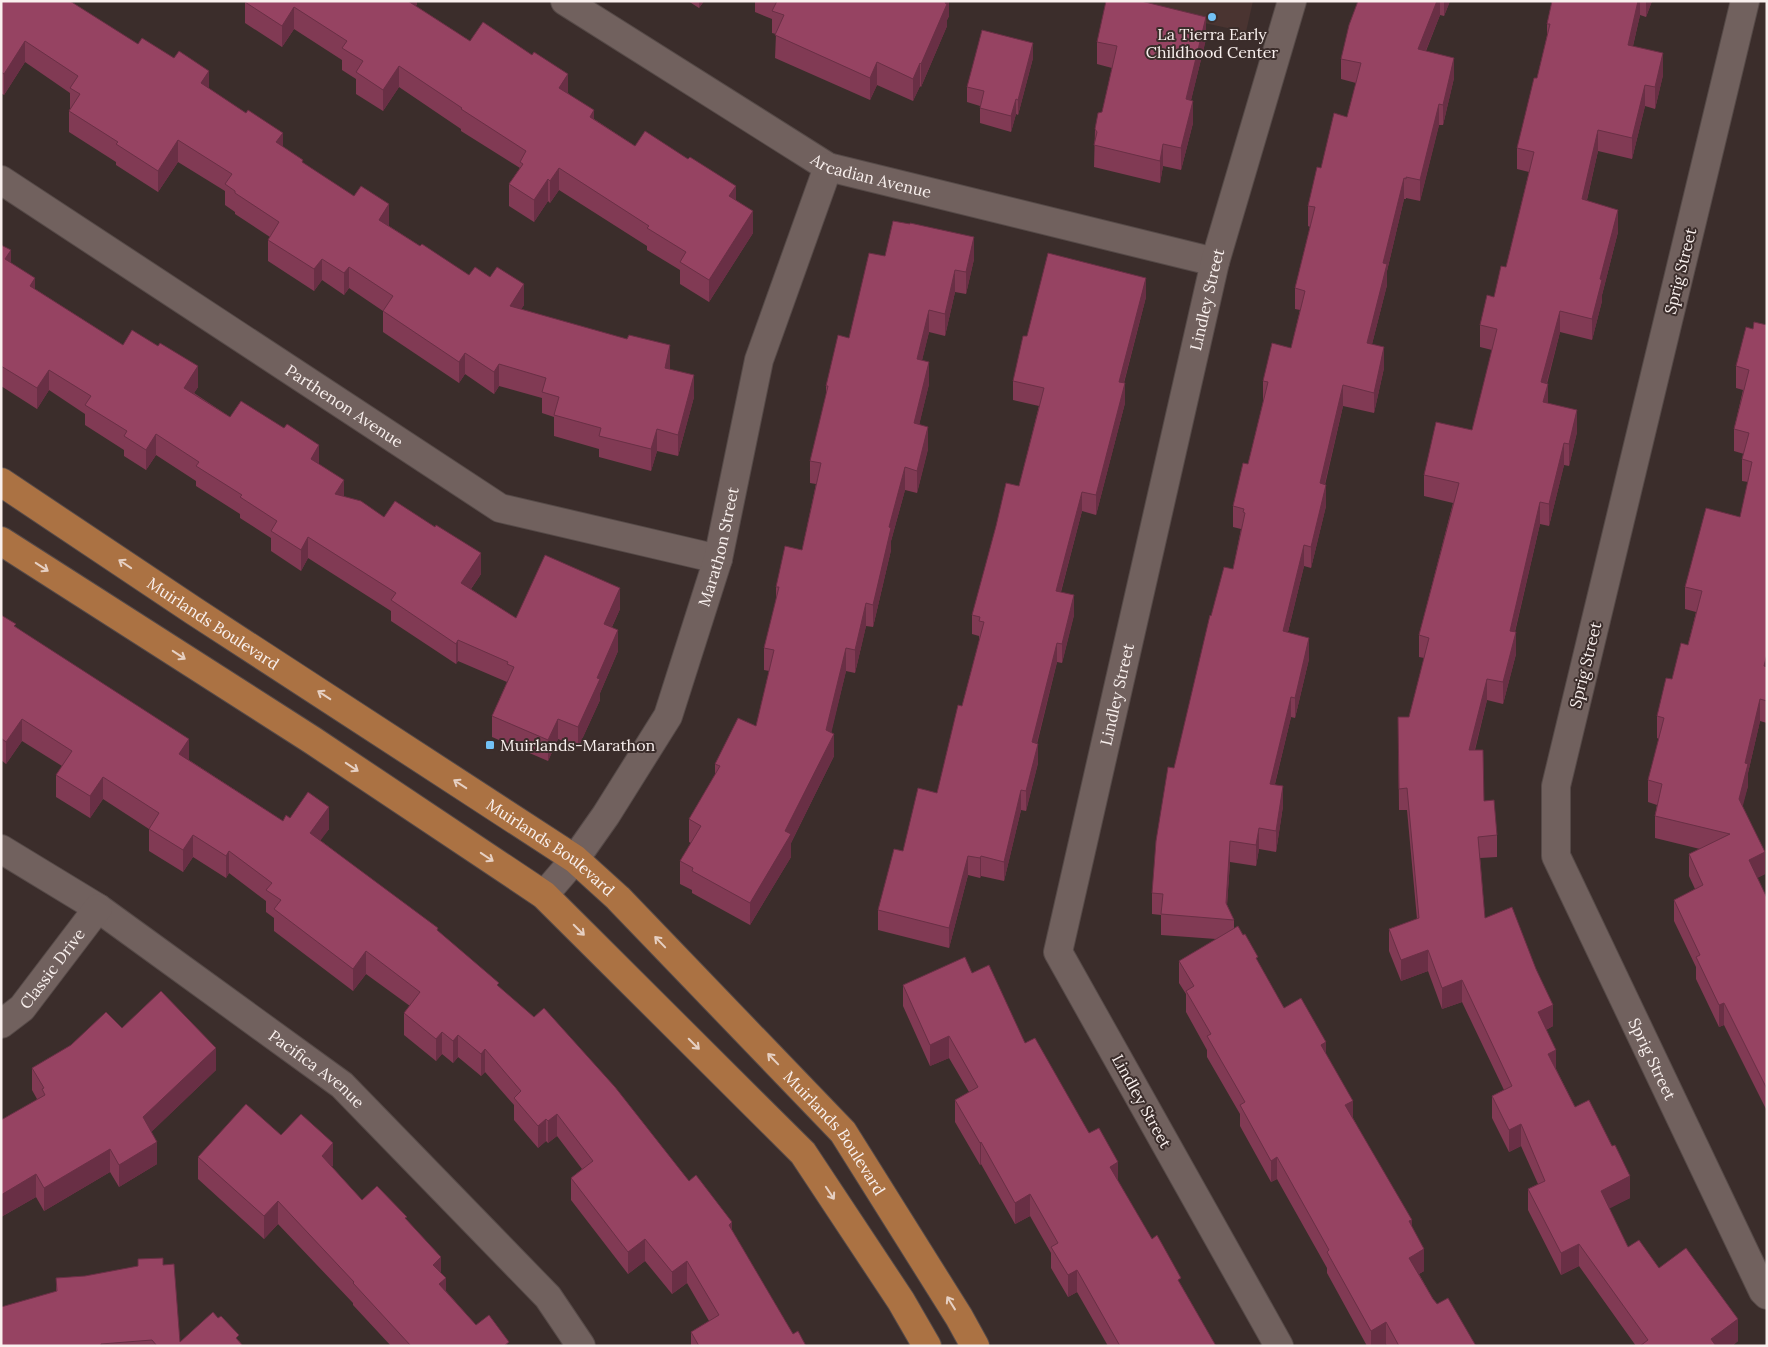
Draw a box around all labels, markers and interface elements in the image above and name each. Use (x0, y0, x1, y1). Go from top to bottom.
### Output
marker: La Tierra Early Childhood Center (1206, 11, 1218, 23)
place label: La Tierra Early Childhood Center (1146, 24, 1278, 62)
street label: Arcadian Avenue (806, 148, 934, 202)
street label: Sprig Street (1660, 225, 1701, 316)
street label: Lindley Street (1185, 245, 1229, 352)
street label: Parthenon Avenue (282, 360, 407, 452)
street label: Marathon Street (694, 484, 743, 609)
one-way arrow (118, 559, 132, 569)
one-way arrow (35, 562, 49, 572)
street label: Muirlands Boulevard (144, 573, 283, 674)
street label: Sprig Street (1565, 619, 1606, 710)
street label: Lindley Street (1095, 641, 1138, 747)
one-way arrow (172, 650, 186, 660)
one-way arrow (318, 690, 332, 700)
place label: Muirlands-Marathon (500, 735, 656, 755)
marker: Muirlands-Marathon (484, 739, 496, 751)
one-way arrow (345, 762, 359, 772)
one-way arrow (454, 779, 468, 789)
street label: Muirlands Boulevard (483, 794, 619, 900)
one-way arrow (480, 852, 494, 862)
street label: Classic Drive (15, 924, 89, 1013)
one-way arrow (573, 924, 585, 936)
one-way arrow (654, 936, 666, 948)
street label: Sprig Street (1624, 1015, 1681, 1104)
street label: Pacifica Avenue (265, 1025, 369, 1112)
one-way arrow (688, 1038, 700, 1051)
street label: Lindley Street (1108, 1051, 1176, 1152)
one-way arrow (767, 1053, 779, 1065)
street label: Muirlands Boulevard (779, 1067, 890, 1199)
one-way arrow (825, 1186, 835, 1200)
one-way arrow (945, 1297, 955, 1311)

